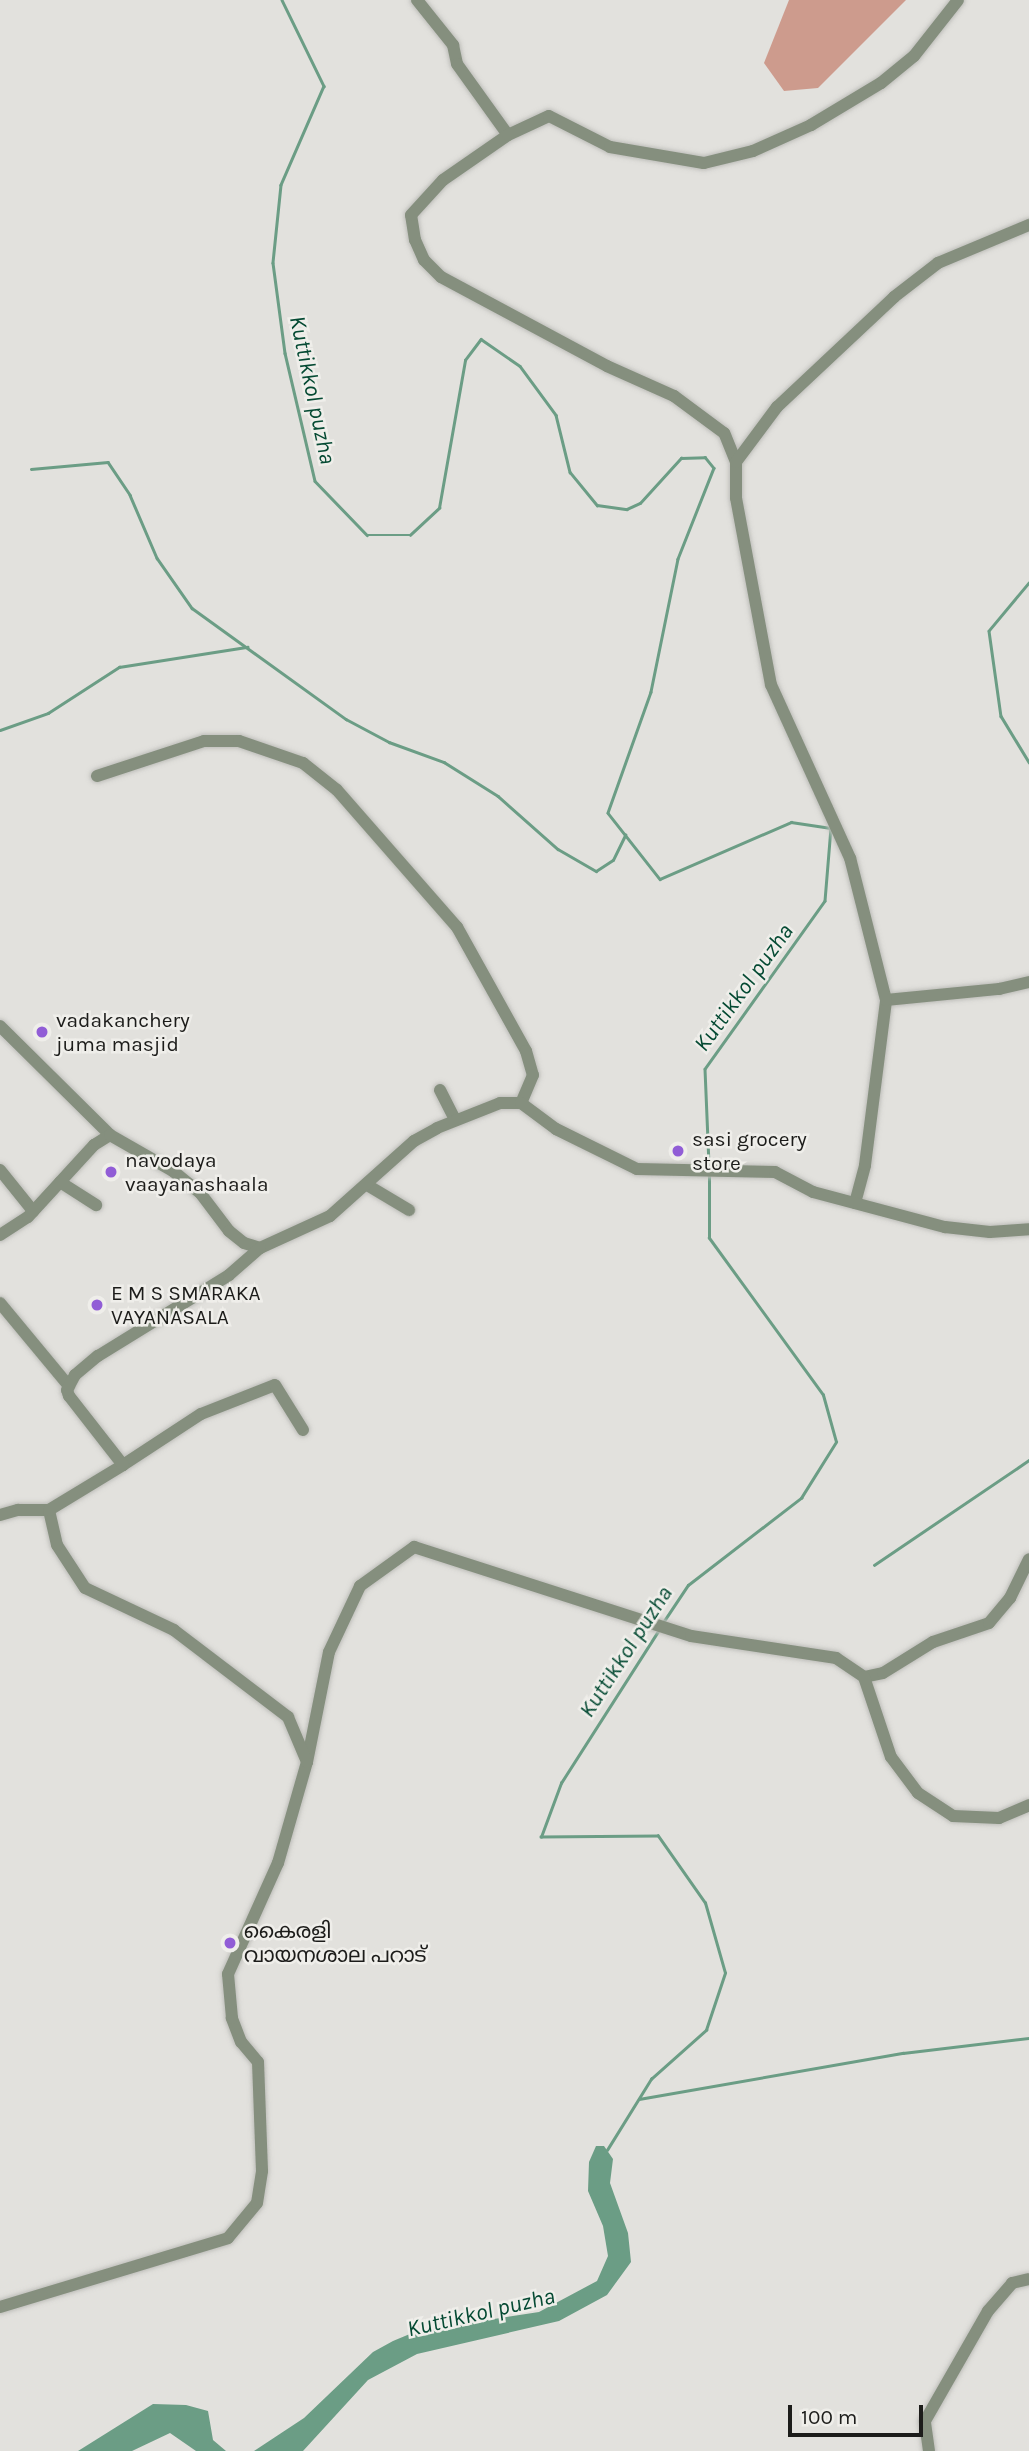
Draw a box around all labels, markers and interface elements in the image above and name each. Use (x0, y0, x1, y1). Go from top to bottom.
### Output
water label: Kuttikkol puzha (283, 313, 341, 467)
water label: Kuttikkol puzha (688, 919, 800, 1057)
place label: vadakanchery juma masjid (56, 1007, 190, 1057)
marker: vadakanchery juma masjid (34, 1024, 50, 1040)
place label: sasi grocery store (692, 1126, 807, 1176)
marker: sasi grocery store (670, 1143, 686, 1159)
place label: navodaya vaayanashaala (125, 1147, 269, 1197)
marker: navodaya vaayanashaala (103, 1164, 119, 1180)
place label: E M S SMARAKA VAYANASALA (111, 1280, 261, 1330)
marker: E M S SMARAKA VAYANASALA (89, 1297, 105, 1313)
water label: Kuttikkol puzha (573, 1581, 679, 1723)
place label: കൈരളി വായനശാല പറാട് (244, 1918, 426, 1968)
marker: കൈരളി വായനശാല പറാട് (222, 1935, 238, 1951)
water label: Kuttikkol puzha (404, 2283, 558, 2343)
scale bar (791, 2392, 926, 2436)
text: 100 m (801, 2405, 858, 2429)

